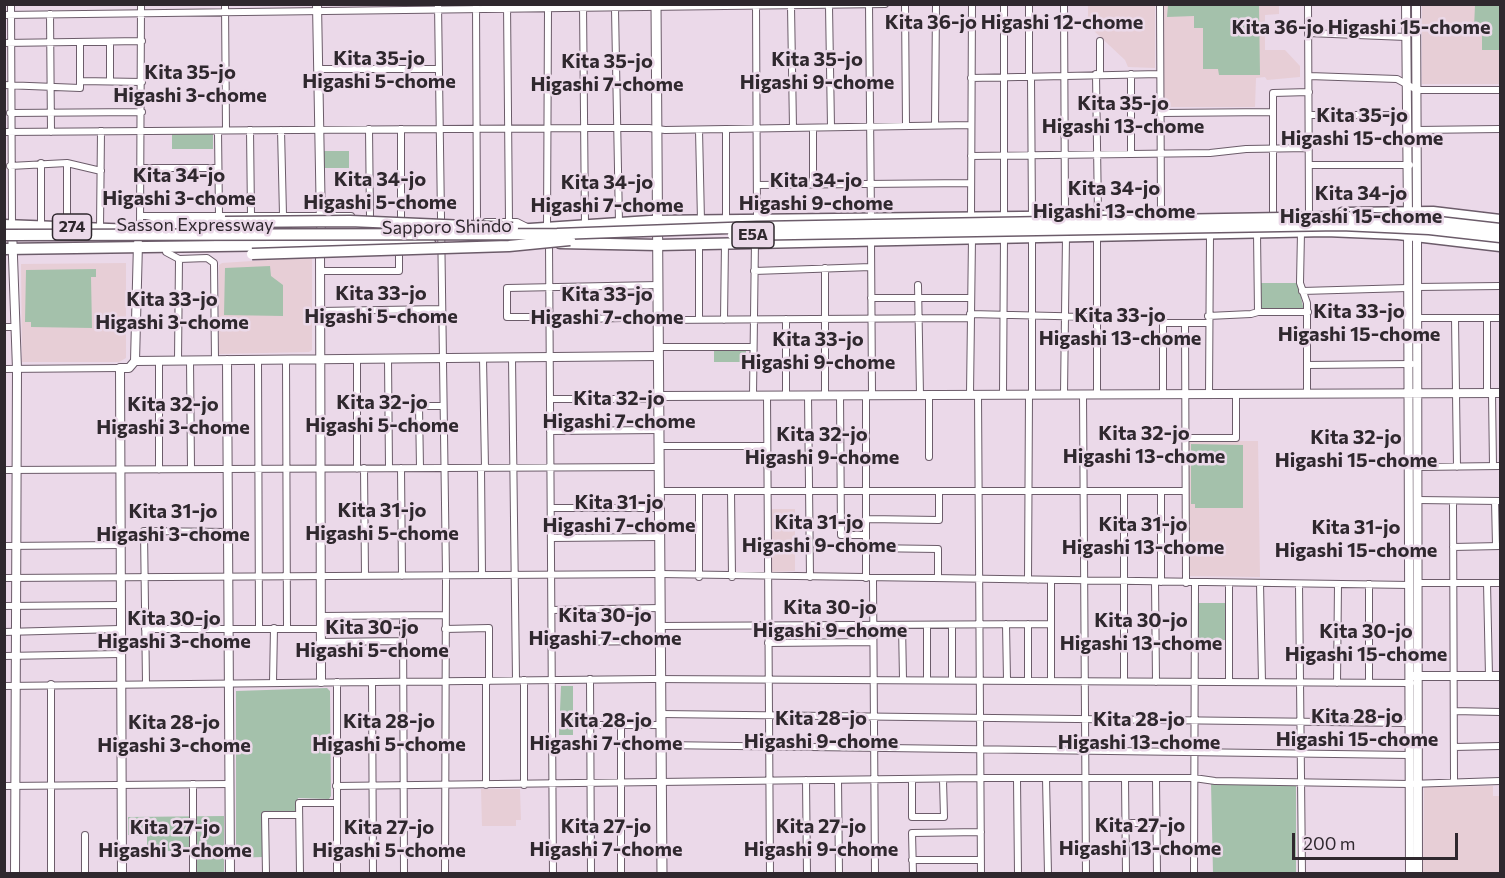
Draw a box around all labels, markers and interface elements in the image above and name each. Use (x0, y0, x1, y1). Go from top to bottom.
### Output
district label: Kita 36-jo Higashi 12-chome (885, 10, 1143, 34)
district label: Kita 36-jo Higashi 15-chome (1232, 15, 1490, 39)
district label: Kita 35-jo Higashi 5-chome (302, 46, 456, 93)
district label: Kita 35-jo Higashi 9-chome (740, 47, 894, 94)
district label: Kita 35-jo Higashi 7-chome (530, 49, 684, 96)
district label: Kita 35-jo Higashi 3-chome (113, 60, 267, 107)
district label: Kita 35-jo Higashi 13-chome (1042, 91, 1204, 138)
district label: Kita 35-jo Higashi 15-chome (1281, 103, 1443, 150)
district label: Kita 34-jo Higashi 3-chome (102, 163, 256, 210)
district label: Kita 34-jo Higashi 5-chome (303, 167, 457, 214)
district label: Kita 34-jo Higashi 9-chome (739, 168, 893, 215)
district label: Kita 34-jo Higashi 7-chome (530, 170, 684, 217)
district label: Kita 34-jo Higashi 13-chome (1033, 176, 1195, 223)
district label: Kita 34-jo Higashi 15-chome (1280, 181, 1442, 228)
road number: 274 (52, 214, 92, 240)
street label: Sasson Expressway (116, 214, 274, 236)
street label: Sapporo Shindo (382, 215, 512, 239)
road number: E5A (732, 222, 774, 248)
district label: Kita 33-jo Higashi 5-chome (304, 281, 458, 328)
district label: Kita 33-jo Higashi 7-chome (530, 282, 684, 329)
district label: Kita 33-jo Higashi 3-chome (95, 287, 249, 334)
district label: Kita 33-jo Higashi 15-chome (1278, 299, 1440, 346)
district label: Kita 33-jo Higashi 13-chome (1039, 303, 1201, 350)
district label: Kita 33-jo Higashi 9-chome (741, 327, 895, 374)
district label: Kita 32-jo Higashi 7-chome (542, 386, 696, 433)
district label: Kita 32-jo Higashi 5-chome (305, 390, 459, 437)
district label: Kita 32-jo Higashi 3-chome (96, 392, 250, 439)
district label: Kita 32-jo Higashi 13-chome (1063, 421, 1225, 468)
district label: Kita 32-jo Higashi 9-chome (745, 422, 899, 469)
district label: Kita 32-jo Higashi 15-chome (1275, 425, 1437, 472)
district label: Kita 31-jo Higashi 7-chome (542, 490, 696, 537)
district label: Kita 31-jo Higashi 5-chome (305, 498, 459, 545)
district label: Kita 31-jo Higashi 3-chome (96, 499, 250, 546)
district label: Kita 31-jo Higashi 9-chome (742, 510, 896, 557)
district label: Kita 31-jo Higashi 13-chome (1062, 512, 1224, 559)
district label: Kita 31-jo Higashi 15-chome (1275, 515, 1437, 562)
district label: Kita 30-jo Higashi 9-chome (753, 595, 907, 642)
district label: Kita 30-jo Higashi 7-chome (528, 603, 682, 650)
district label: Kita 30-jo Higashi 3-chome (97, 606, 251, 653)
district label: Kita 30-jo Higashi 13-chome (1060, 608, 1222, 655)
district label: Kita 30-jo Higashi 5-chome (295, 615, 449, 662)
district label: Kita 30-jo Higashi 15-chome (1285, 619, 1447, 666)
district label: Kita 28-jo Higashi 15-chome (1276, 704, 1438, 751)
district label: Kita 28-jo Higashi 9-chome (744, 706, 898, 753)
district label: Kita 28-jo Higashi 13-chome (1058, 707, 1220, 754)
district label: Kita 28-jo Higashi 7-chome (529, 708, 683, 755)
district label: Kita 28-jo Higashi 5-chome (312, 709, 466, 756)
district label: Kita 28-jo Higashi 3-chome (97, 710, 251, 757)
district label: Kita 27-jo Higashi 13-chome (1059, 813, 1221, 860)
district label: Kita 27-jo Higashi 7-chome (529, 814, 683, 861)
district label: Kita 27-jo Higashi 9-chome (744, 814, 898, 861)
district label: Kita 27-jo Higashi 3-chome (98, 815, 252, 862)
district label: Kita 27-jo Higashi 5-chome (312, 815, 466, 862)
scale bar (1295, 821, 1462, 859)
text: 200 m (1303, 832, 1356, 854)

